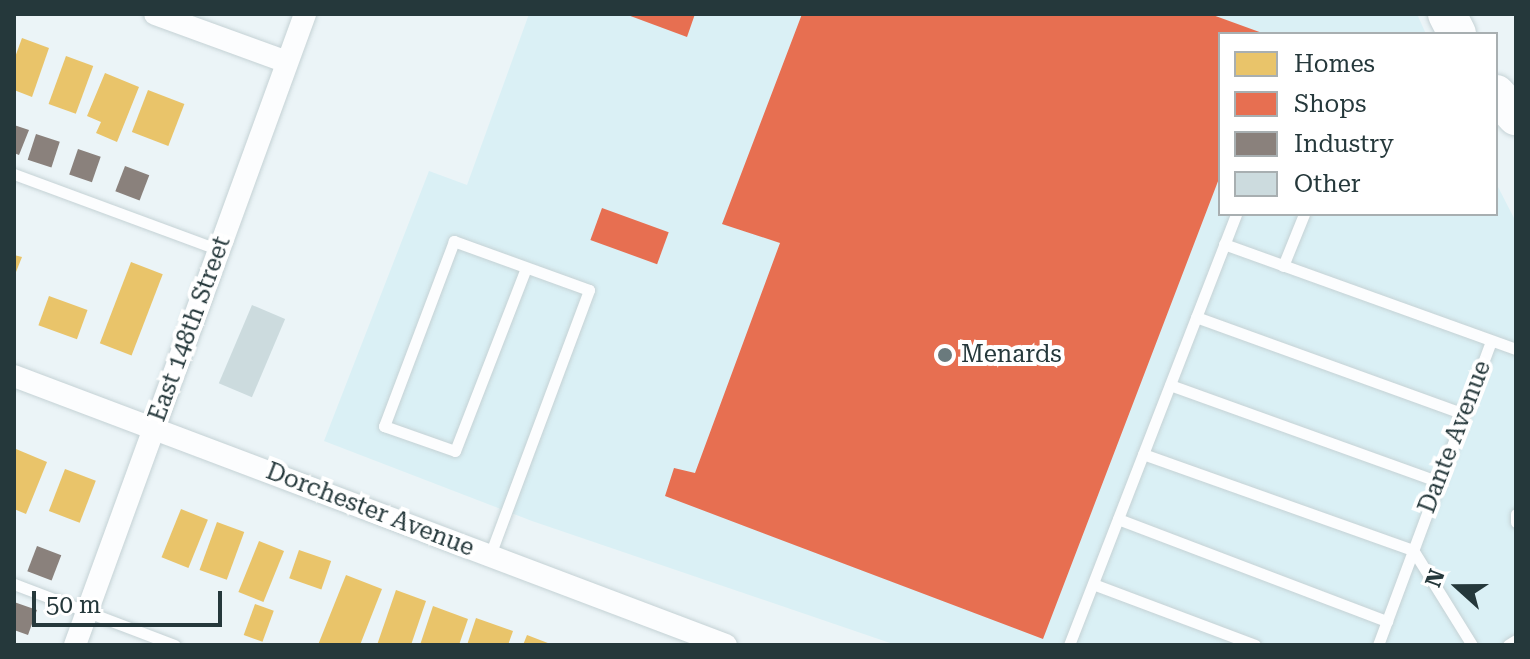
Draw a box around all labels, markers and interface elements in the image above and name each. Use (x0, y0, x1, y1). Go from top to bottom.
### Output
legend (1218, 32, 1498, 216)
text: Homes (1294, 50, 1375, 78)
text: Shops (1294, 90, 1366, 118)
text: Industry (1294, 130, 1394, 158)
text: Other (1294, 170, 1361, 198)
street label: East 148th Street (143, 233, 237, 425)
place label: Menards (961, 341, 1062, 369)
marker: Menards (936, 346, 954, 364)
street label: Dante Avenue (1413, 357, 1497, 517)
street label: Dorchester Avenue (262, 457, 478, 563)
north arrow (1418, 547, 1498, 627)
text: N (1420, 566, 1450, 591)
scale bar (36, 575, 226, 625)
text: 50 m (46, 591, 101, 619)

